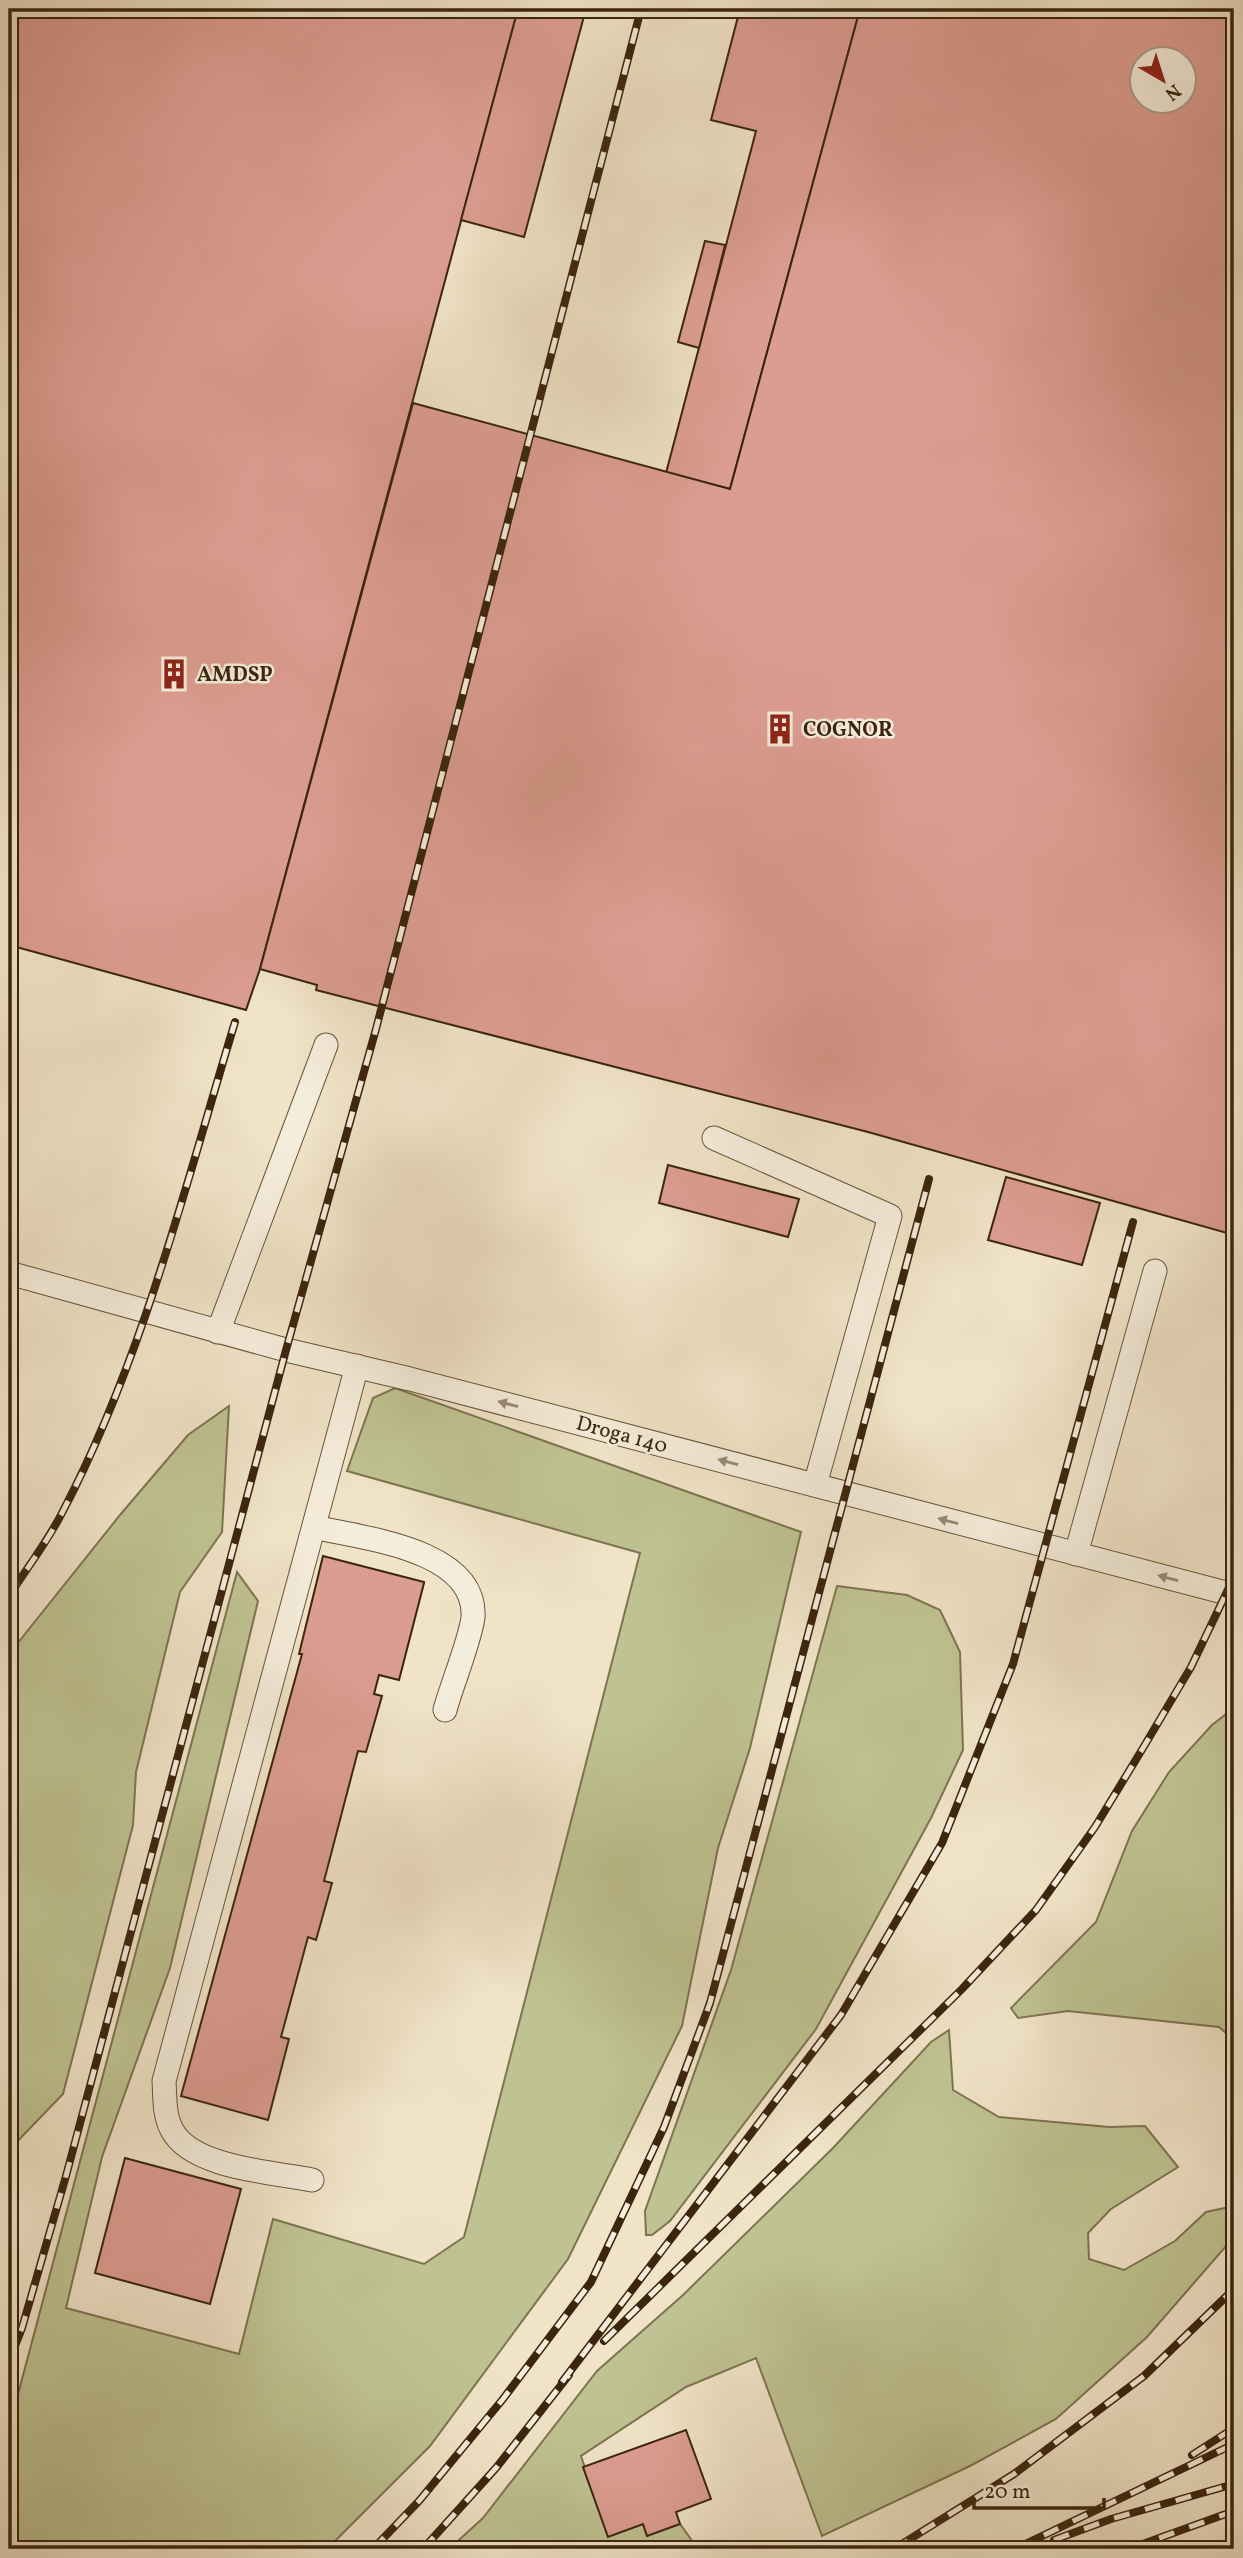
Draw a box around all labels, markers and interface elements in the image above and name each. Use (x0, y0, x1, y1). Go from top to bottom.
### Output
north arrow (1128, 46, 1198, 116)
text: N (1159, 77, 1186, 106)
building icon: AMDSP (157, 657, 191, 691)
place label: AMDSP (197, 661, 273, 690)
building icon: COGNOR (763, 712, 797, 746)
place label: COGNOR (803, 716, 893, 745)
one-way arrow (497, 1399, 518, 1409)
street label: Droga 140 (573, 1409, 671, 1462)
one-way arrow (717, 1456, 739, 1467)
one-way arrow (937, 1515, 958, 1525)
one-way arrow (1157, 1572, 1179, 1583)
scale bar (974, 2467, 1103, 2511)
text: 20 m (984, 2478, 1030, 2507)

